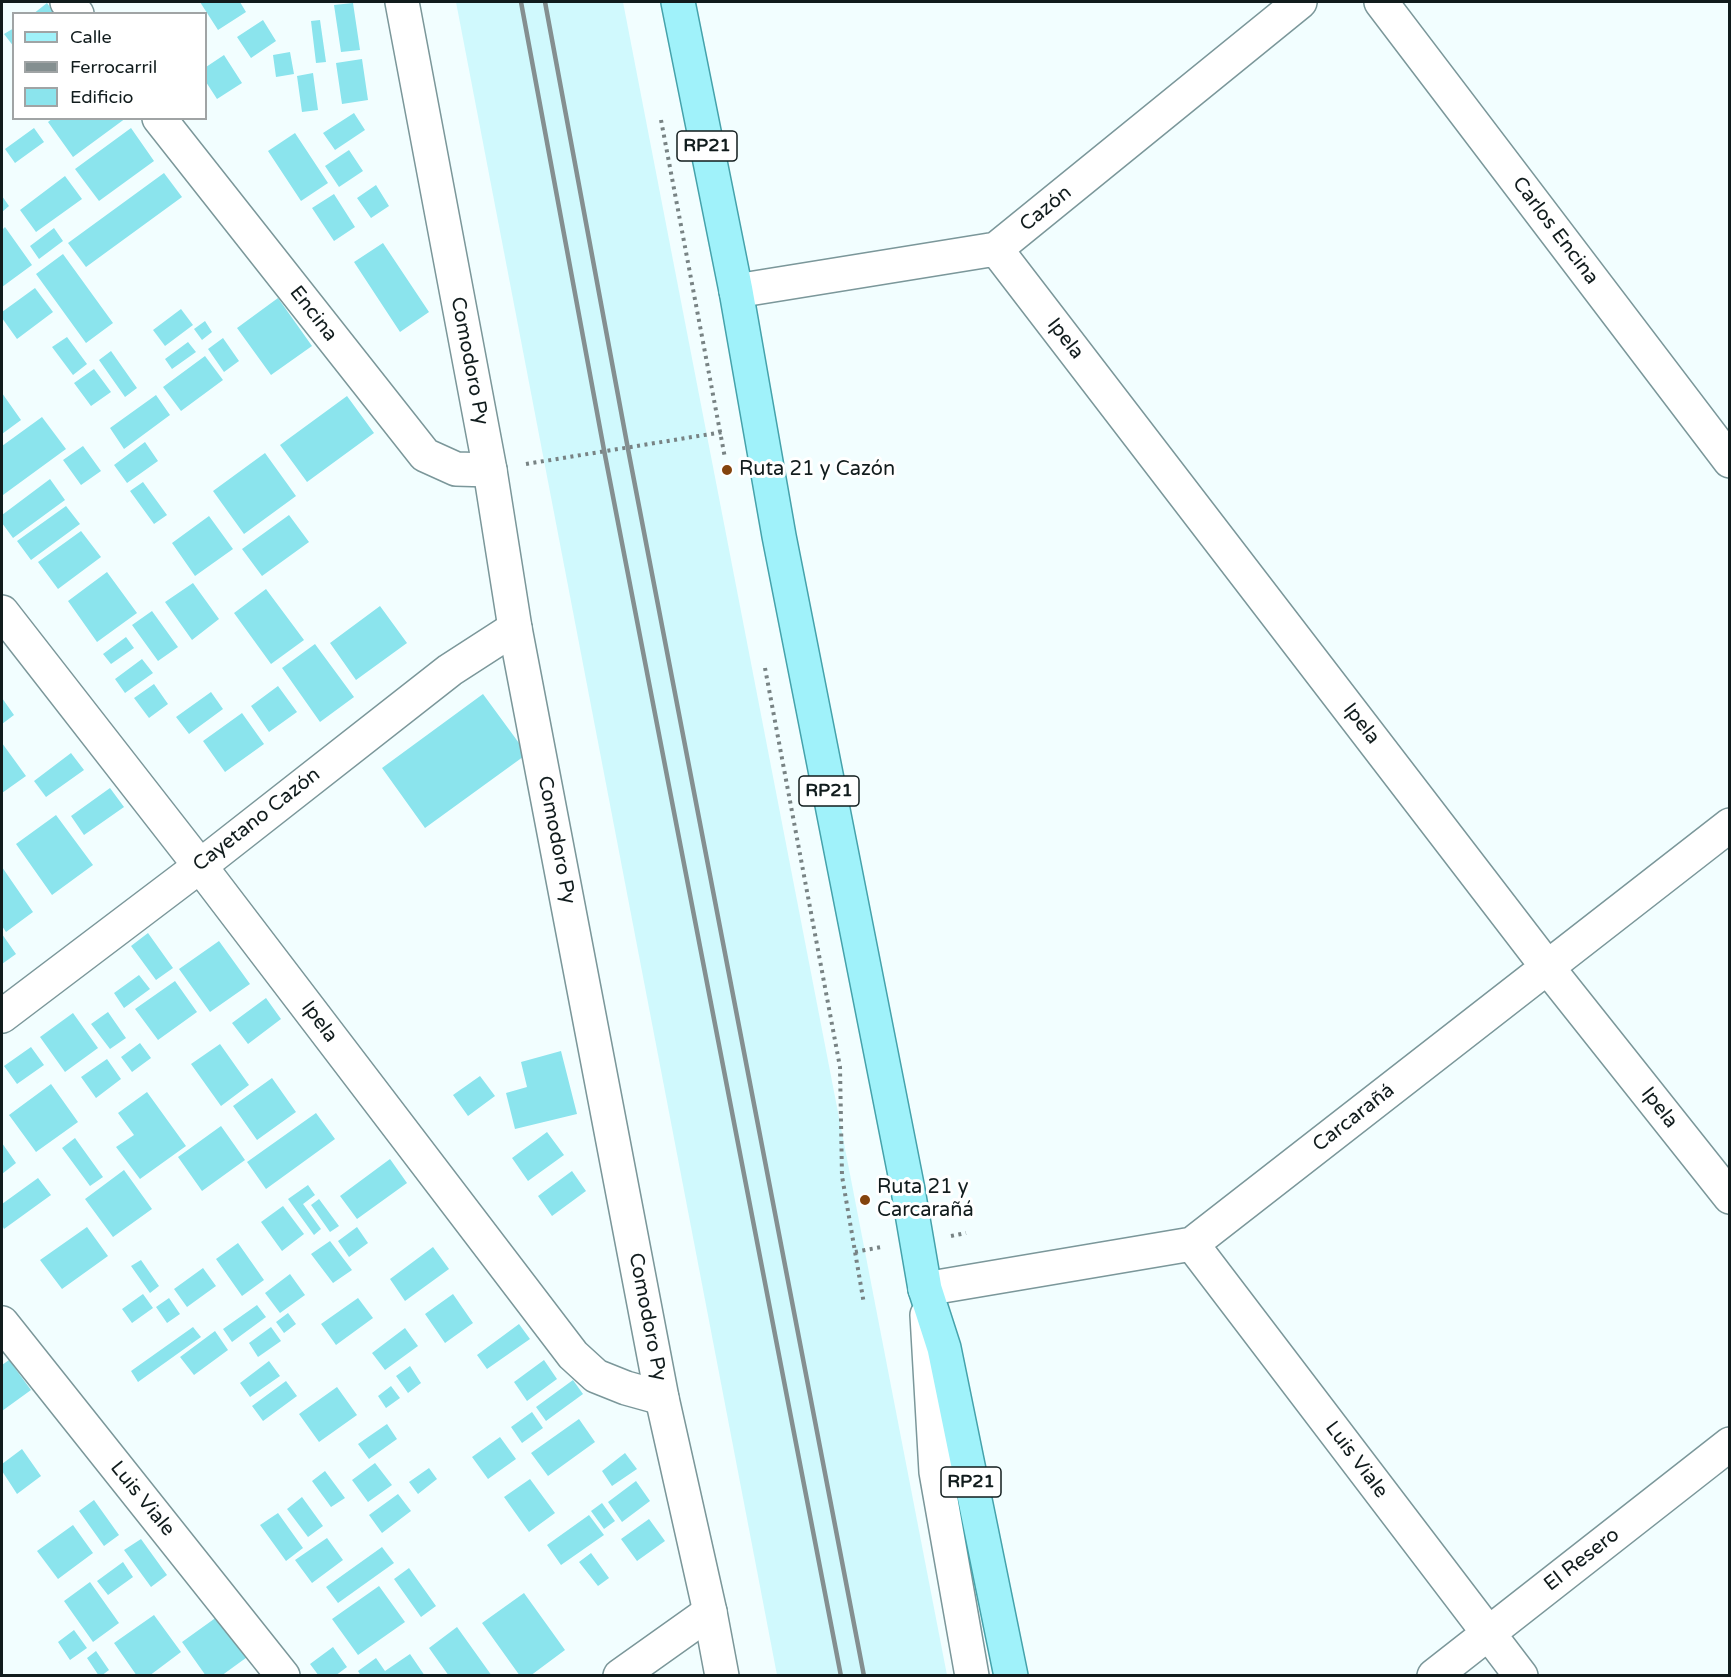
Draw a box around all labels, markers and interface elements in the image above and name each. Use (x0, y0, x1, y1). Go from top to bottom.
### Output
legend (12, 12, 207, 120)
text: Calle (70, 26, 112, 48)
text: Ferrocarril (70, 56, 157, 78)
text: Edificio (70, 86, 134, 108)
road number: RP21 (677, 131, 737, 161)
street label: Carlos Encina (1507, 172, 1603, 290)
street label: Cazón (1015, 181, 1077, 237)
street label: Encina (284, 281, 342, 347)
street label: Comodoro Py (445, 295, 493, 427)
street label: Ipela (1041, 314, 1089, 364)
place label: Ruta 21 y Cazón (739, 458, 895, 482)
marker: Ruta 21 y Cazón (720, 463, 734, 477)
street label: Ipela (1337, 699, 1385, 749)
street label: Cayetano Cazón (189, 763, 325, 877)
street label: Comodoro Py (532, 774, 580, 906)
road number: RP21 (799, 776, 859, 806)
street label: Ipela (296, 997, 342, 1047)
street label: Carcarañá (1309, 1079, 1399, 1157)
street label: Ipela (1635, 1083, 1683, 1133)
place label: Ruta 21 y Carcarañá (877, 1176, 974, 1223)
marker: Ruta 21 y Carcarañá (858, 1193, 872, 1207)
street label: Comodoro Py (623, 1251, 671, 1383)
street label: Luis Viale (1319, 1417, 1393, 1503)
street label: Luis Viale (104, 1457, 180, 1541)
road number: RP21 (941, 1467, 1001, 1497)
street label: El Resero (1540, 1523, 1624, 1597)

